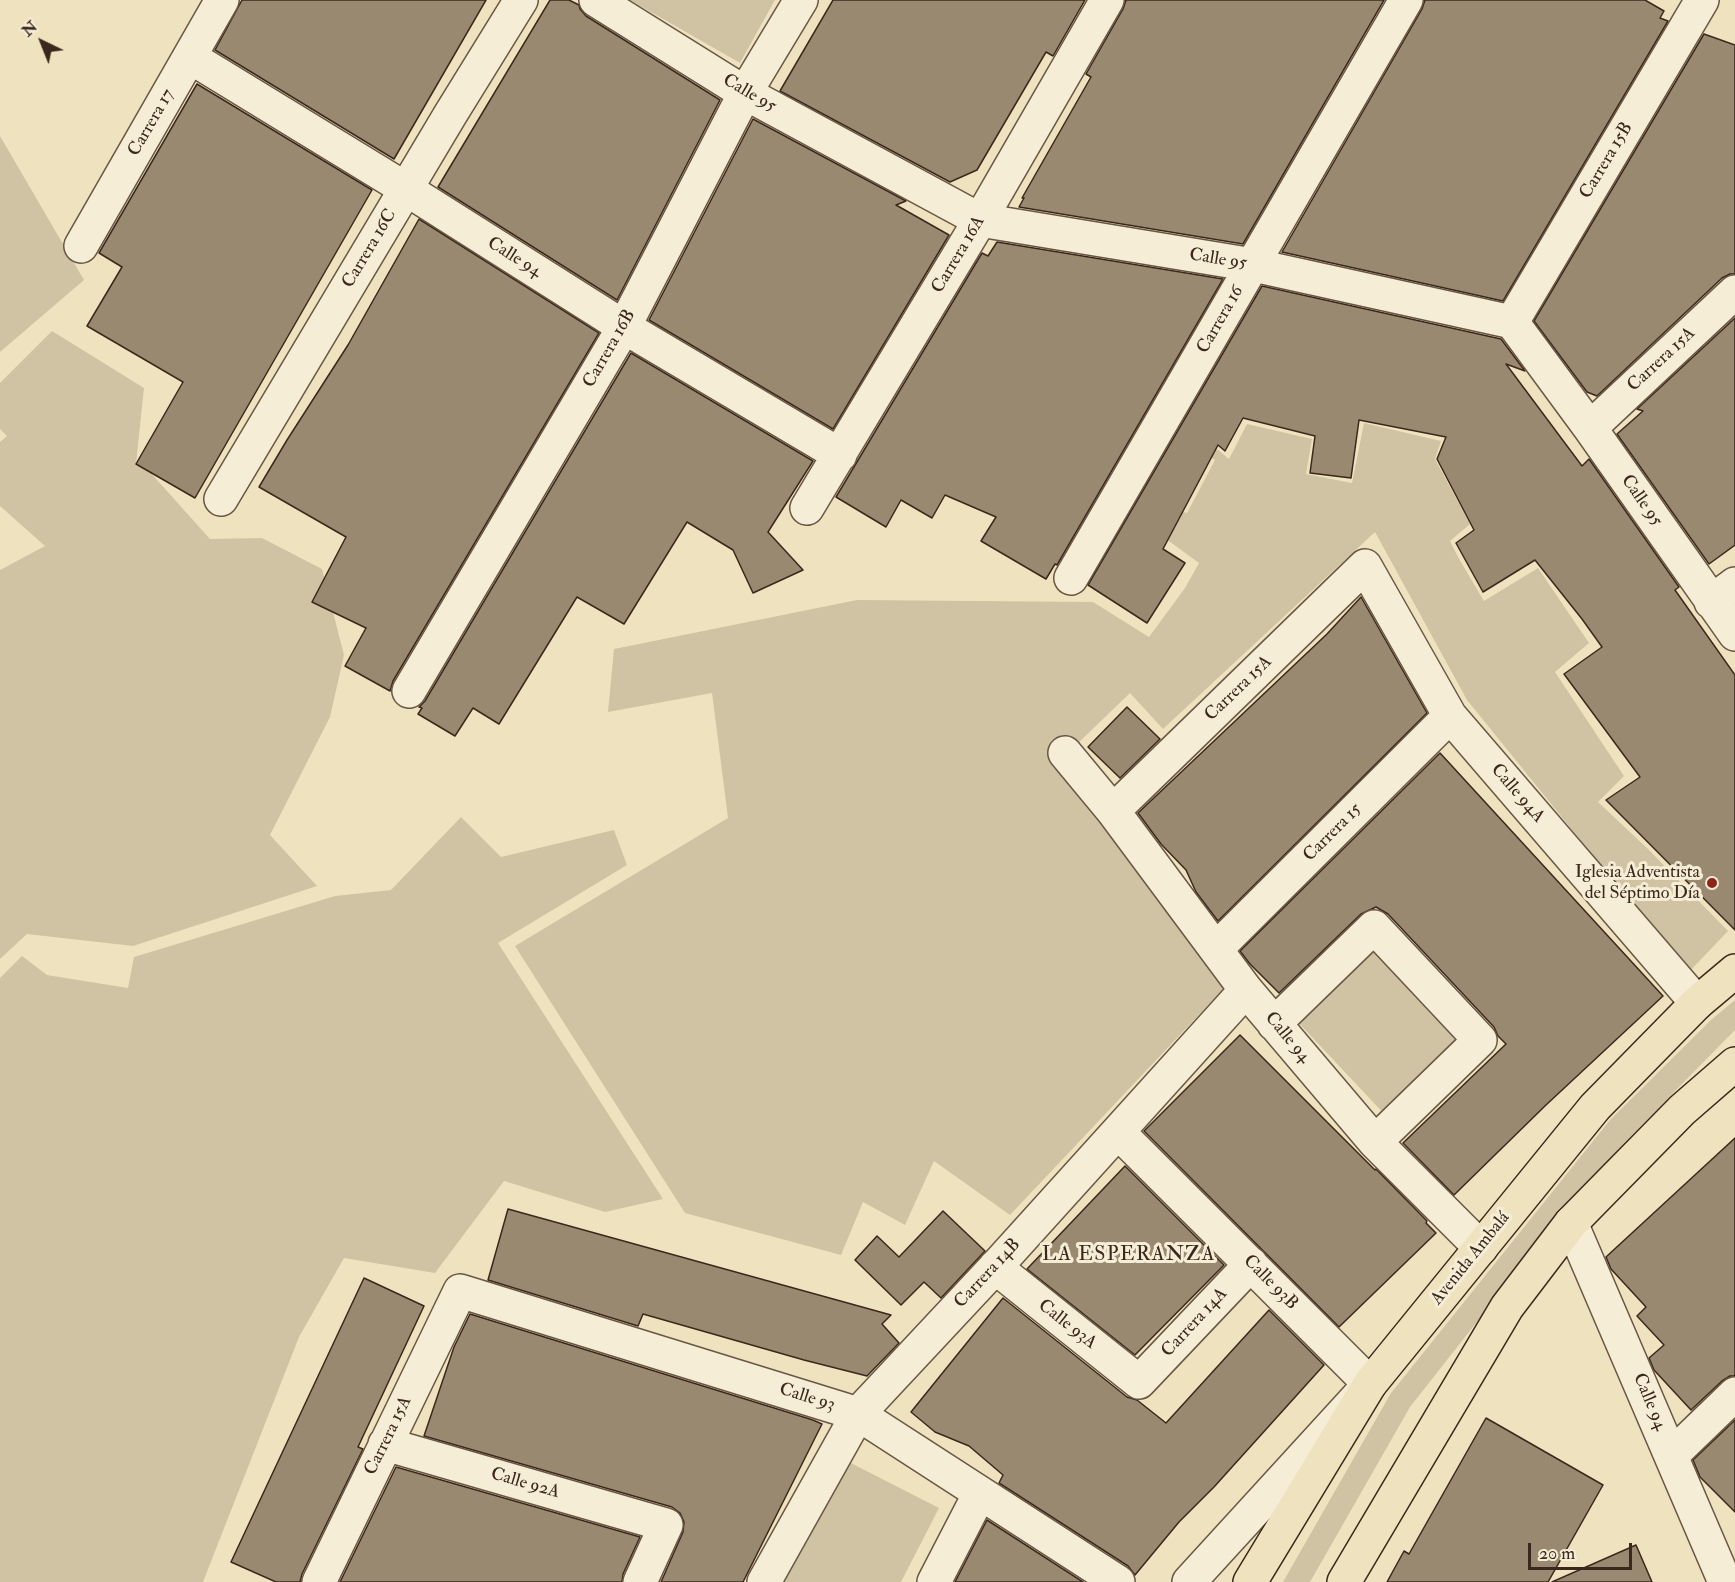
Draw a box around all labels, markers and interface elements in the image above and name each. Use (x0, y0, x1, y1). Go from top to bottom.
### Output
north arrow (12, 12, 72, 72)
text: N (18, 17, 42, 41)
street label: Calle 95 (718, 70, 780, 118)
street label: Carrera 17 (124, 86, 180, 160)
street label: Carrera 15B (1576, 119, 1638, 203)
street label: Carrera 16C (338, 206, 402, 292)
street label: Carrera 16A (928, 213, 990, 297)
street label: Calle 94 (483, 233, 545, 283)
street label: Calle 95 (1188, 245, 1248, 275)
street label: Carrera 16 (1193, 282, 1249, 358)
street label: Carrera 16B (579, 306, 641, 392)
street label: Carrera 15A (1624, 323, 1700, 397)
street label: Calle 95 (1615, 471, 1667, 531)
street label: Carrera 15A (1201, 652, 1277, 726)
street label: Calle 94A (1485, 760, 1549, 828)
street label: Carrera 15 (1299, 799, 1367, 867)
place label: Iglesia Adventista del Séptimo Día (1575, 862, 1700, 904)
marker: Iglesia Adventista del Séptimo Día (1705, 876, 1719, 890)
street label: Calle 94 (1259, 1008, 1315, 1068)
street label: Avenida Ambalá (1427, 1208, 1515, 1310)
street label: Carrera 14B (950, 1235, 1026, 1313)
district label: LA ESPERANZA (1042, 1244, 1216, 1268)
street label: Calle 93B (1238, 1251, 1302, 1315)
street label: Carrera 14A (1157, 1284, 1233, 1362)
street label: Calle 93A (1033, 1295, 1101, 1355)
street label: Calle 94 (1627, 1370, 1671, 1434)
street label: Calle 93 (777, 1379, 837, 1417)
street label: Carrera 15A (361, 1393, 417, 1479)
street label: Calle 92A (488, 1464, 562, 1504)
scale bar (1531, 1531, 1634, 1569)
text: 20 m (1539, 1542, 1575, 1565)

